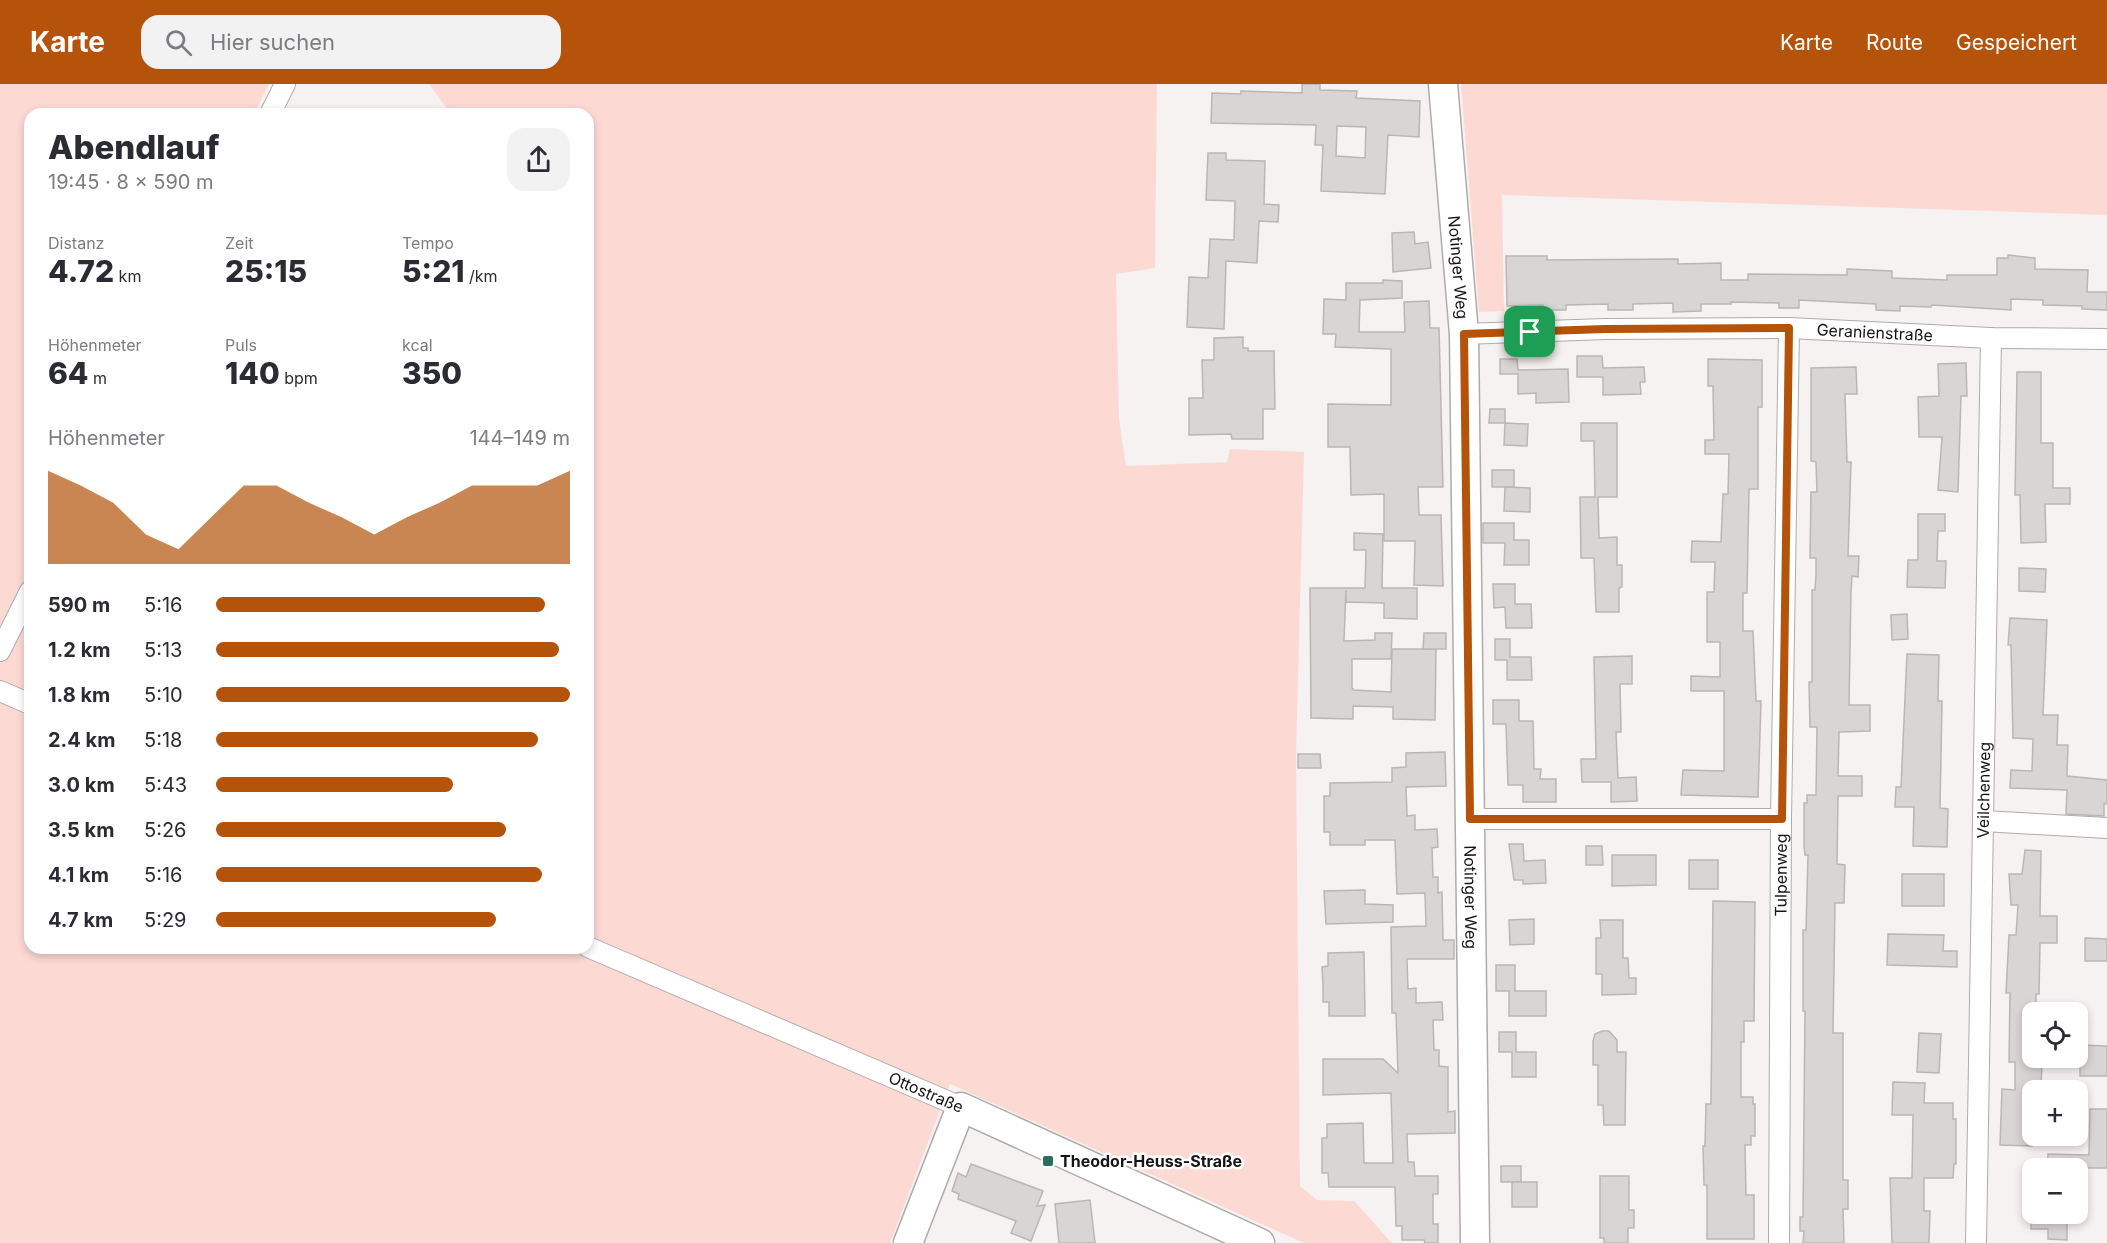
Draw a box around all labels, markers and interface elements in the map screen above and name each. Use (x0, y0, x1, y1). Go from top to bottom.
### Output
search box (141, 15, 561, 69)
text: Karte (30, 25, 105, 59)
icon: search (162, 26, 195, 59)
text: Hier suchen (210, 29, 335, 55)
text: Karte (1780, 30, 1833, 55)
text: Route (1866, 30, 1923, 55)
text: Gespeichert (1956, 30, 2077, 55)
text: Abendlauf (48, 127, 220, 167)
button: share (507, 128, 570, 191)
text: 19:45 · 8 × 590 m (48, 170, 214, 194)
street label: Notinger Weg (1444, 215, 1473, 320)
text: Distanz (48, 233, 104, 253)
text: Zeit (225, 233, 254, 253)
text: Tempo (402, 233, 454, 253)
text: 4.72 (48, 253, 114, 289)
text: 25:15 (225, 253, 307, 289)
text: 5:21 (402, 253, 465, 289)
text: km (114, 266, 141, 286)
text: /km (465, 266, 498, 286)
pin (1504, 306, 1555, 357)
icon: arrive (1513, 315, 1546, 348)
street label: Geranienstraße (1816, 319, 1933, 345)
text: Höhenmeter (48, 335, 142, 355)
text: Puls (225, 335, 257, 355)
text: kcal (402, 335, 433, 355)
text: 64 (48, 355, 89, 391)
text: 140 (225, 355, 280, 391)
text: 350 (402, 355, 462, 391)
text: m (89, 368, 107, 388)
text: bpm (280, 368, 318, 388)
text: Höhenmeter (48, 426, 165, 450)
text: 144–149 m (469, 426, 570, 450)
text: 590 m (48, 593, 110, 617)
text: 5:16 (144, 593, 182, 617)
text: 1.2 km (48, 638, 111, 662)
text: 5:13 (144, 638, 182, 662)
text: 1.8 km (48, 683, 110, 707)
text: 5:10 (144, 683, 183, 707)
text: 2.4 km (48, 728, 115, 752)
text: 5:18 (144, 728, 182, 752)
street label: Veilchenweg (1973, 742, 1994, 839)
text: 3.0 km (48, 773, 115, 797)
text: 5:43 (144, 773, 187, 797)
text: 3.5 km (48, 818, 114, 842)
text: 5:26 (144, 818, 187, 842)
street label: Tulpenweg (1771, 833, 1791, 917)
street label: Notinger Weg (1460, 845, 1481, 949)
text: 4.1 km (48, 863, 109, 887)
text: 5:16 (144, 863, 182, 887)
text: 4.7 km (48, 908, 113, 932)
text: 5:29 (144, 908, 187, 932)
map controls (2022, 1002, 2088, 1224)
button: locate (2022, 1002, 2088, 1068)
street label: Ottostraße (886, 1067, 967, 1117)
button: + (2022, 1080, 2088, 1146)
place label: Theodor-Heuss-Straße (1060, 1151, 1242, 1171)
marker: Theodor-Heuss-Straße (1041, 1154, 1055, 1168)
button: − (2022, 1158, 2088, 1224)

